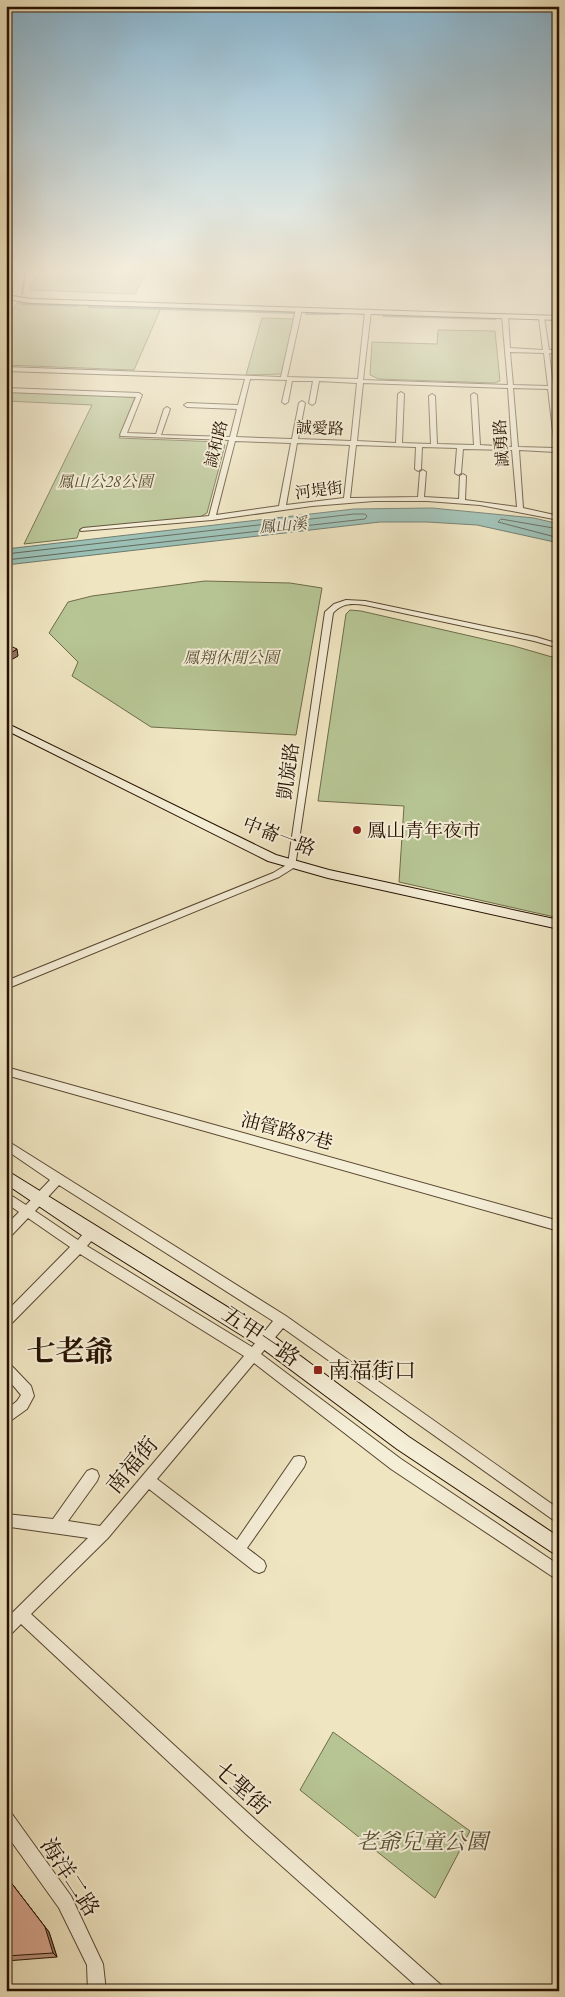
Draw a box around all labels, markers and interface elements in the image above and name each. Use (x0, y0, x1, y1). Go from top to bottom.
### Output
street label: 誠愛路 (296, 417, 344, 439)
street label: 誠和路 (200, 418, 232, 470)
street label: 誠勇路 (489, 418, 513, 468)
park label: 鳳山公28公園 (57, 471, 156, 492)
street label: 河堤街 (294, 477, 344, 503)
water label: 鳳山溪 (258, 512, 310, 538)
park label: 鳳翔休閒公園 (183, 647, 282, 668)
street label: 凱旋路 (272, 741, 304, 801)
street label: 中崙一路 (239, 811, 319, 861)
place label: 鳳山青年夜市 (367, 818, 481, 843)
marker: 鳳山青年夜市 (351, 824, 363, 836)
street label: 油管路87巷 (238, 1107, 336, 1155)
street label: 五甲一路 (216, 1299, 306, 1373)
district label: 七老爺 (26, 1332, 114, 1370)
place label: 南福街口 (328, 1356, 416, 1385)
marker: 南福街口 (312, 1364, 324, 1376)
street label: 南福街 (100, 1430, 164, 1500)
street label: 七聖街 (208, 1755, 276, 1821)
park label: 老爺兒童公園 (356, 1827, 491, 1856)
street label: 海洋二路 (34, 1832, 106, 1922)

